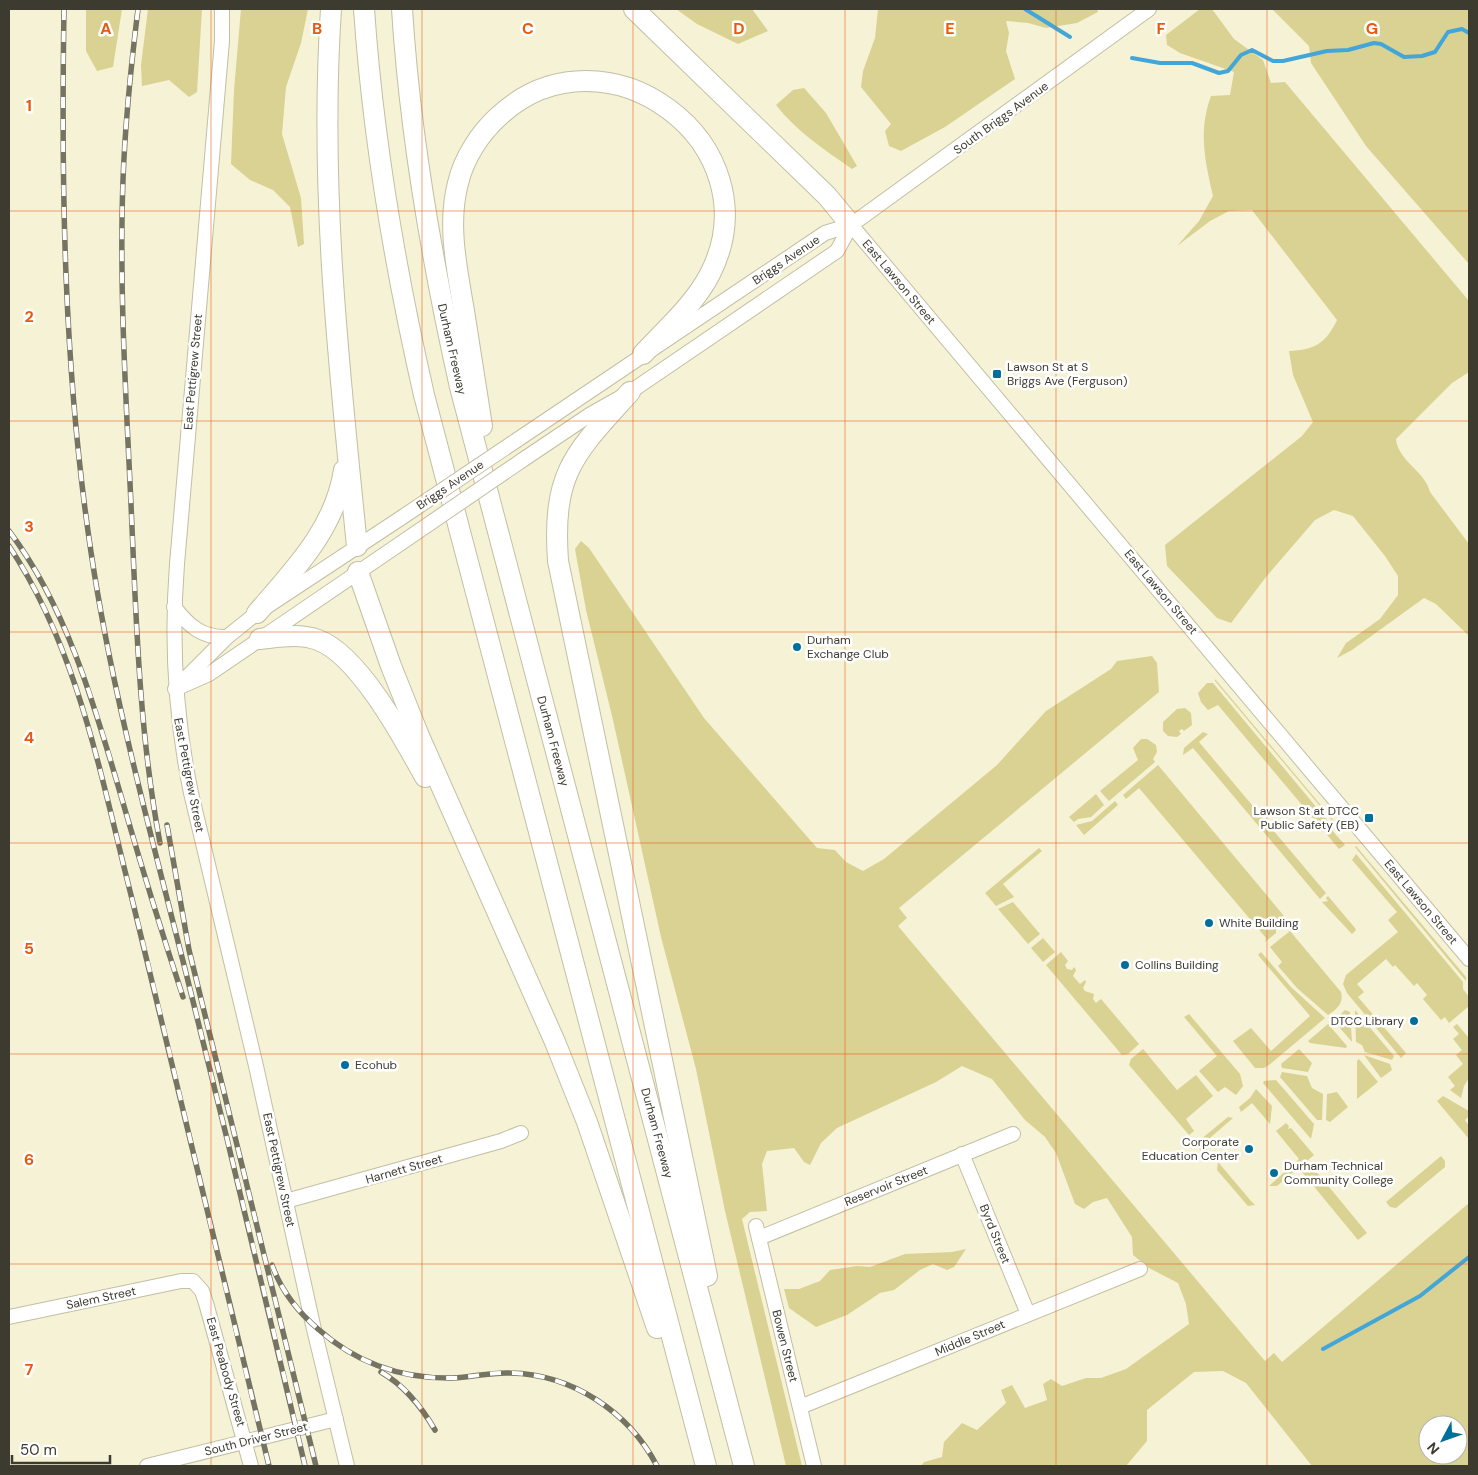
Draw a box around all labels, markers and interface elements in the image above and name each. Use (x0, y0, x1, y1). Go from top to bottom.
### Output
text: A (100, 18, 112, 39)
text: B (312, 18, 322, 39)
text: C (522, 18, 534, 39)
text: D (733, 18, 745, 39)
text: E (945, 18, 955, 39)
text: F (1157, 18, 1166, 39)
text: G (1366, 18, 1378, 39)
street label: South Briggs Avenue (950, 78, 1052, 158)
text: 1 (26, 95, 32, 116)
street label: Briggs Avenue (749, 231, 823, 288)
street label: East Lawson Street (859, 236, 939, 328)
street label: Durham Freeway (434, 302, 470, 396)
text: 2 (24, 306, 34, 327)
street label: East Pettigrew Street (180, 313, 206, 431)
place label: Lawson St at S Briggs Ave (Ferguson) (1007, 359, 1127, 389)
marker: Lawson St at S Briggs Ave (Ferguson) (991, 368, 1003, 380)
street label: Briggs Avenue (413, 456, 487, 513)
text: 3 (24, 516, 34, 537)
street label: East Lawson Street (1121, 546, 1201, 638)
place label: Durham Exchange Club (807, 632, 889, 662)
marker: Durham Exchange Club (791, 641, 803, 653)
street label: Durham Freeway (533, 694, 573, 788)
street label: East Pettigrew Street (170, 716, 208, 834)
text: 4 (24, 727, 34, 748)
place label: Lawson St at DTCC Public Safety (EB) (1253, 803, 1359, 833)
marker: Lawson St at DTCC Public Safety (EB) (1363, 812, 1375, 824)
street label: East Lawson Street (1381, 856, 1461, 948)
place label: White Building (1219, 915, 1299, 931)
marker: White Building (1203, 917, 1215, 929)
text: 5 (24, 938, 34, 959)
place label: Collins Building (1135, 957, 1219, 973)
marker: Collins Building (1119, 959, 1131, 971)
place label: DTCC Library (1331, 1013, 1404, 1029)
marker: DTCC Library (1408, 1015, 1420, 1027)
place label: Ecohub (355, 1057, 397, 1073)
marker: Ecohub (339, 1059, 351, 1071)
street label: Durham Freeway (637, 1086, 677, 1180)
street label: East Pettigrew Street (259, 1111, 299, 1229)
place label: Corporate Education Center (1142, 1134, 1240, 1164)
marker: Corporate Education Center (1243, 1143, 1255, 1155)
text: 6 (24, 1149, 34, 1170)
street label: Harnett Street (364, 1150, 445, 1188)
place label: Durham Technical Community College (1284, 1158, 1394, 1188)
street label: Reservoir Street (842, 1162, 930, 1210)
marker: Durham Technical Community College (1268, 1167, 1280, 1179)
street label: Byrd Street (976, 1202, 1014, 1266)
street label: Salem Street (65, 1283, 138, 1313)
street label: Bowen Street (768, 1308, 802, 1384)
street label: East Peabody Street (203, 1316, 249, 1429)
street label: Middle Street (932, 1316, 1008, 1360)
text: 7 (25, 1359, 34, 1380)
north arrow (1418, 1415, 1468, 1465)
street label: South Driver Street (203, 1418, 310, 1460)
scale bar (12, 1432, 110, 1464)
text: N (1423, 1439, 1443, 1458)
text: 50 m (20, 1440, 57, 1460)

